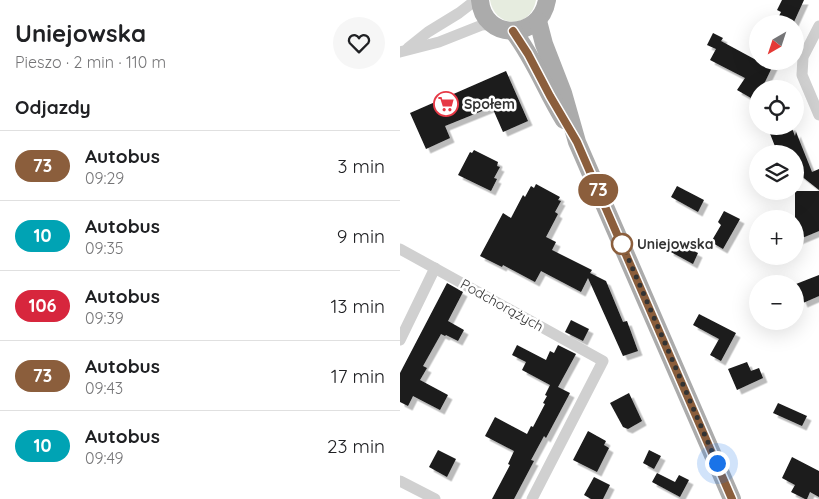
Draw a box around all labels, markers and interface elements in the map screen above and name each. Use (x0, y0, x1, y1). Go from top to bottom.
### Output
north arrow (749, 15, 804, 70)
map controls (749, 15, 804, 330)
button: heart (333, 17, 385, 69)
text: Uniejowska (15, 18, 146, 48)
text: Pieszo · 2 min · 110 m (15, 52, 166, 72)
button: locate (749, 80, 804, 135)
supermarket icon: Społem (433, 91, 459, 117)
text: Odjazdy (15, 95, 91, 119)
place label: Społem (464, 95, 515, 113)
text: Autobus (85, 144, 160, 168)
button: layers (749, 145, 804, 200)
text: 73 (33, 154, 52, 177)
text: 3 min (337, 154, 385, 178)
text: 09:29 (85, 168, 124, 188)
line badge: 73 (576, 174, 620, 206)
text: 73 (588, 178, 608, 201)
button: + (749, 210, 804, 265)
text: Autobus (85, 214, 160, 238)
text: 10 (33, 224, 52, 247)
text: 9 min (337, 224, 385, 248)
marker: Uniejowska (611, 233, 633, 255)
place label: Uniejowska (637, 235, 714, 253)
text: 09:35 (85, 238, 124, 258)
street label: Podchorążych (457, 275, 547, 335)
button: − (749, 275, 804, 330)
text: Autobus (85, 284, 160, 308)
text: 106 (28, 294, 57, 317)
text: 13 min (330, 294, 385, 318)
text: 09:39 (85, 308, 124, 328)
text: Autobus (85, 354, 160, 378)
text: 73 (33, 364, 52, 387)
text: 17 min (331, 364, 385, 388)
text: 09:43 (85, 378, 123, 398)
text: Autobus (85, 424, 160, 448)
text: 10 (33, 434, 52, 457)
text: 23 min (327, 434, 385, 458)
text: 09:49 (85, 448, 123, 468)
your location (705, 451, 730, 476)

